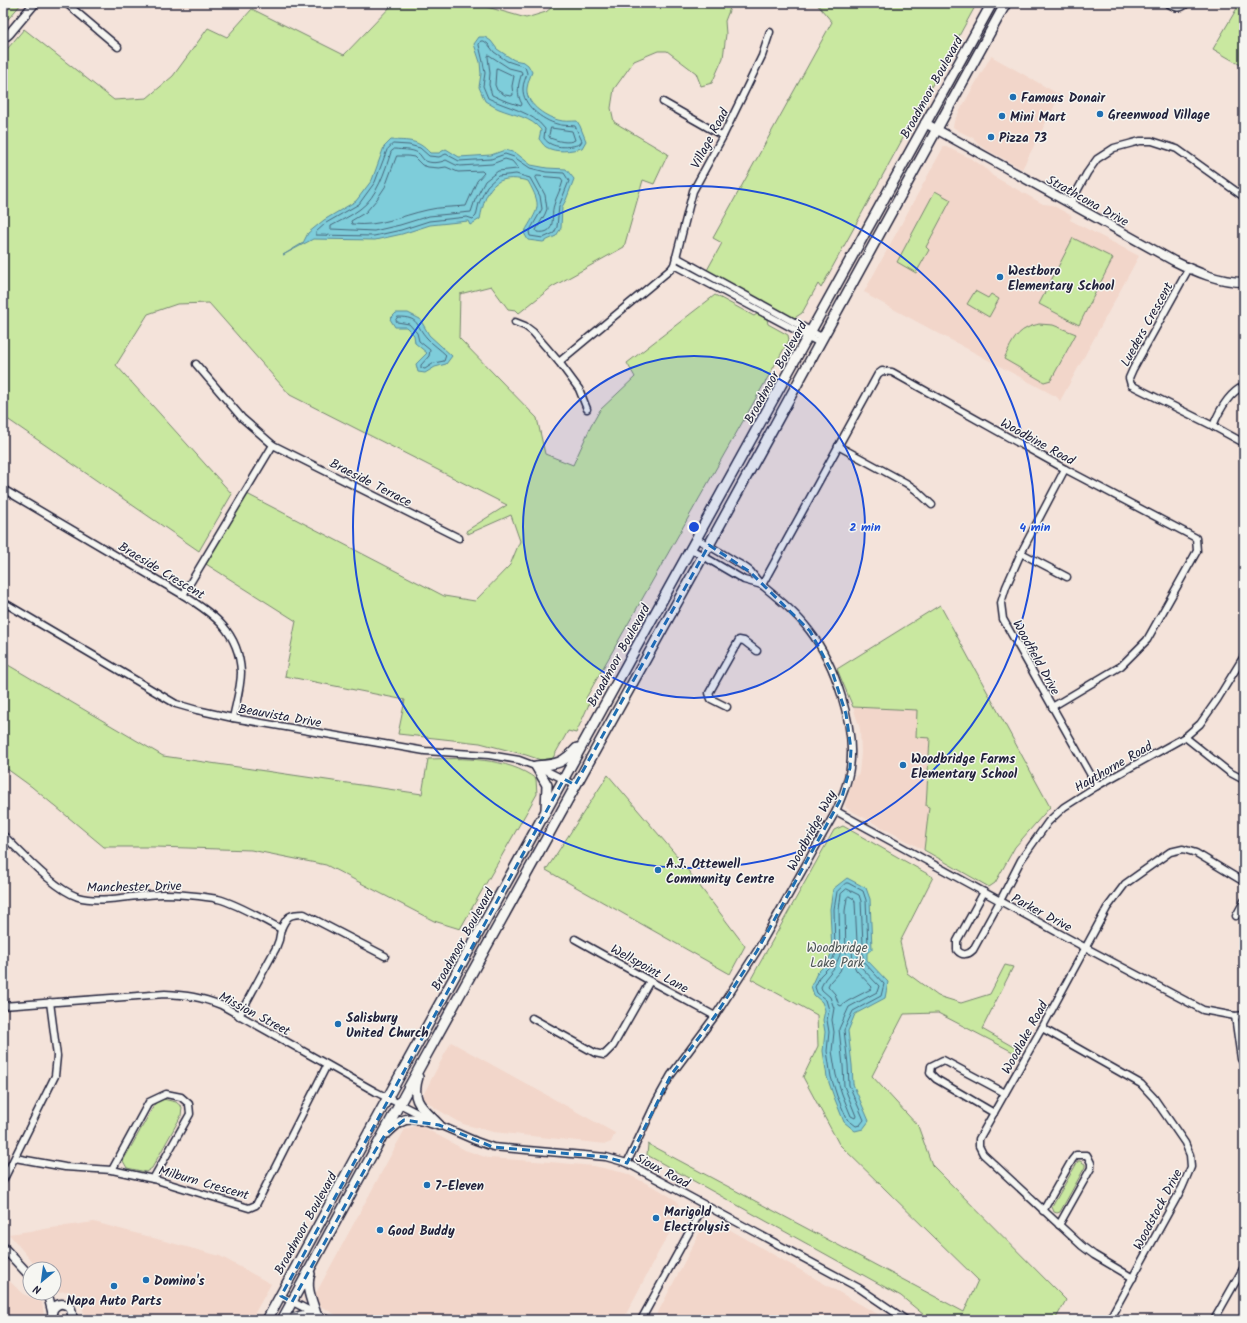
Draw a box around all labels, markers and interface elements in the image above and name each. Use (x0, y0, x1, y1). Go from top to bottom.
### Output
street label: Broadmoor Boulevard (895, 32, 970, 143)
place label: Famous Donair (1021, 88, 1106, 109)
marker: Famous Donair (1008, 92, 1018, 102)
street label: Village Road (686, 104, 735, 173)
place label: Greenwood Village (1108, 105, 1211, 126)
place label: Mini Mart (1010, 107, 1066, 128)
marker: Greenwood Village (1095, 109, 1105, 119)
marker: Mini Mart (997, 111, 1007, 121)
place label: Pizza 73 (999, 128, 1047, 149)
marker: Pizza 73 (986, 132, 996, 142)
street label: Strathcona Drive (1042, 170, 1132, 233)
place label: Westboro Elementary School (1008, 261, 1115, 297)
marker: Westboro Elementary School (995, 272, 1005, 282)
street label: Lueders Crescent (1115, 278, 1180, 371)
street label: Broadmoor Boulevard (739, 317, 814, 428)
street label: Woodbine Road (996, 413, 1079, 472)
street label: Braeside Terrace (326, 454, 415, 513)
text: 2 min (849, 518, 881, 537)
text: 4 min (1020, 518, 1051, 537)
centre of rings (687, 520, 701, 534)
street label: Braeside Crescent (114, 537, 209, 606)
street label: Broadmoor Boulevard (582, 600, 657, 711)
street label: Woodfield Drive (1006, 616, 1065, 699)
street label: Beauvista Drive (237, 699, 323, 734)
street label: Haythorne Road (1071, 736, 1157, 798)
place label: Woodbridge Farms Elementary School (911, 749, 1018, 785)
marker: Woodbridge Farms Elementary School (898, 760, 908, 770)
street label: Woodbridge Way (782, 786, 843, 875)
place label: A.J. Ottewell Community Centre (666, 854, 775, 890)
marker: A.J. Ottewell Community Centre (653, 865, 663, 875)
street label: Manchester Drive (86, 876, 182, 899)
street label: Broadmoor Boulevard (426, 884, 501, 995)
street label: Parker Drive (1007, 889, 1076, 938)
park label: Woodbridge Lake Park (806, 938, 868, 974)
street label: Wellspoint Lane (606, 939, 692, 999)
street label: Mission Street (215, 987, 295, 1042)
street label: Woodlake Road (997, 997, 1054, 1078)
place label: Salisbury United Church (346, 1008, 429, 1044)
marker: Salisbury United Church (333, 1019, 343, 1029)
street label: Sioux Road (631, 1148, 694, 1195)
street label: Milburn Crescent (156, 1161, 252, 1207)
street label: Woodstock Drive (1128, 1165, 1189, 1254)
street label: Broadmoor Boulevard (269, 1168, 344, 1279)
place label: 7-Eleven (435, 1176, 484, 1197)
marker: 7-Eleven (422, 1180, 432, 1190)
place label: Marigold Electrolysis (664, 1202, 730, 1238)
marker: Marigold Electrolysis (651, 1213, 661, 1223)
place label: Good Buddy (388, 1221, 455, 1242)
marker: Good Buddy (375, 1225, 385, 1235)
north arrow (22, 1261, 62, 1301)
place label: Domino's (154, 1271, 205, 1292)
marker: Domino's (141, 1275, 151, 1285)
text: N (30, 1279, 45, 1298)
marker: Napa Auto Parts (109, 1281, 119, 1291)
place label: Napa Auto Parts (66, 1291, 162, 1312)

